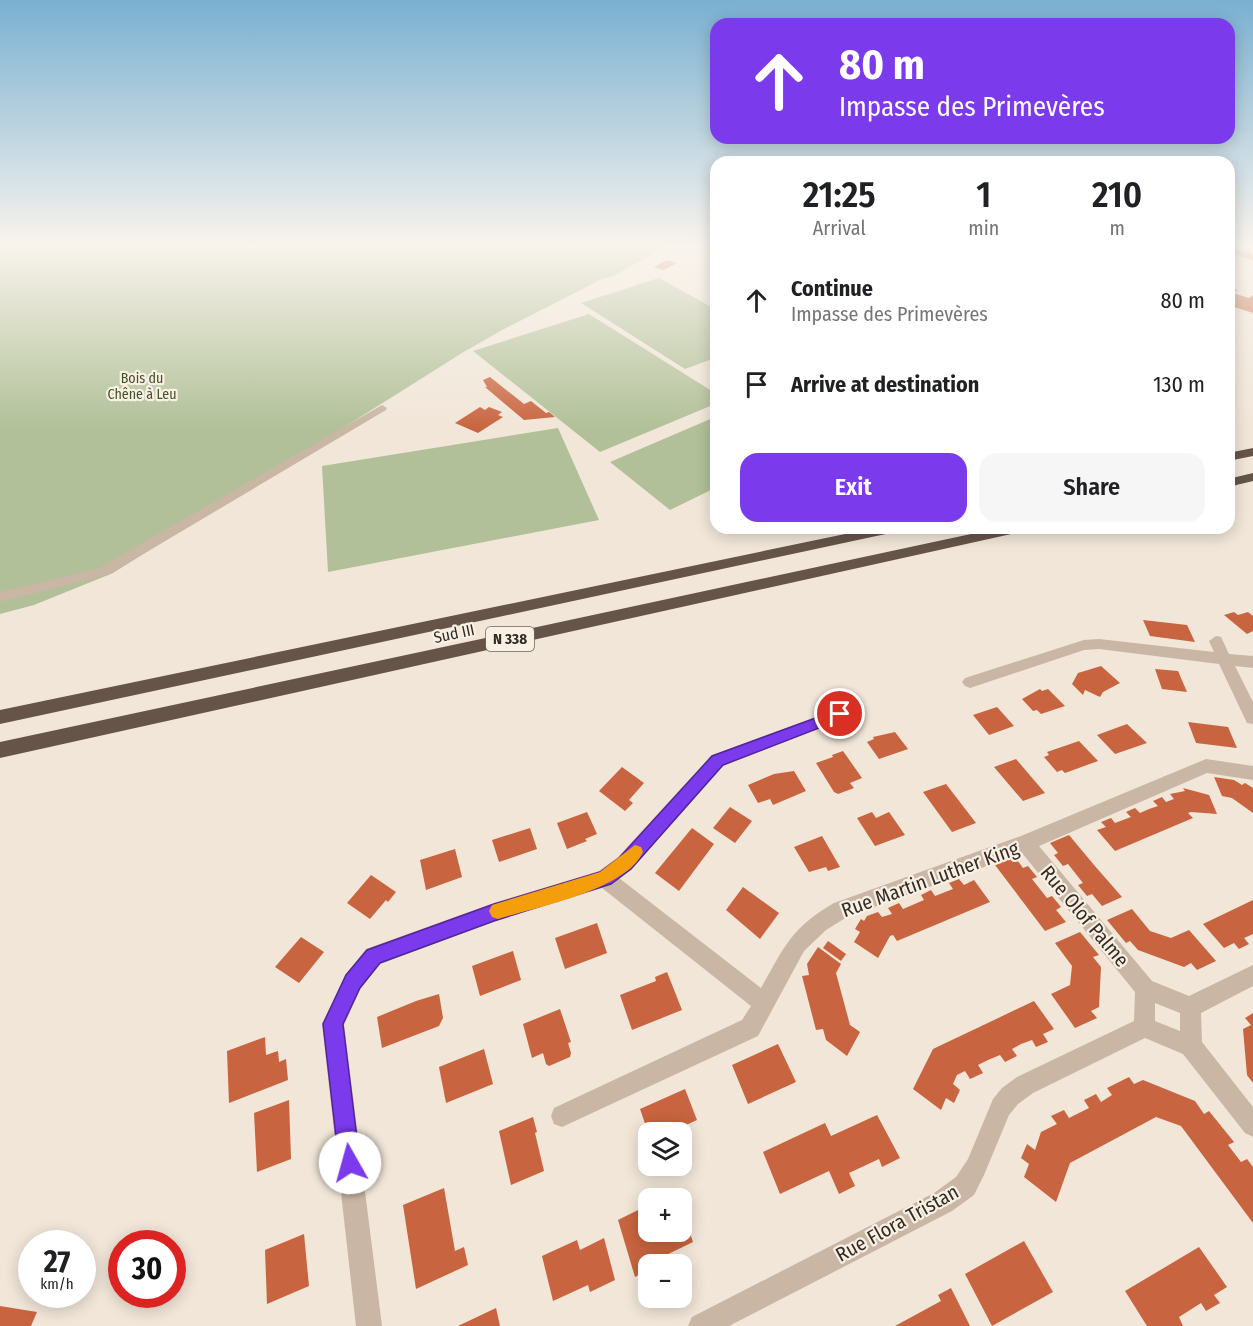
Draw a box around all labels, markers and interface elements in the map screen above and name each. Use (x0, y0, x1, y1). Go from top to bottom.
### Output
text: 80 m (839, 40, 925, 90)
icon: ahead (740, 42, 818, 120)
text: Impasse des Primevères (839, 91, 1105, 123)
text: 21:25 (803, 173, 876, 217)
text: 1 (976, 173, 991, 217)
text: 210 (1092, 173, 1142, 217)
text: Arrival (813, 216, 866, 240)
text: min (968, 216, 999, 240)
text: m (1109, 216, 1125, 240)
text: Continue (791, 275, 873, 302)
icon: ahead (740, 284, 773, 317)
text: 80 m (1160, 287, 1205, 314)
text: Impasse des Primevères (791, 302, 988, 326)
icon: arrive (740, 368, 773, 401)
park label: Bois du Chêne à Leu (107, 370, 177, 403)
text: Arrive at destination (791, 371, 979, 398)
text: 130 m (1153, 371, 1205, 398)
button: Exit (740, 453, 967, 522)
button: Share (979, 453, 1205, 522)
street label: Sud III (432, 620, 476, 647)
road number: N 338 (486, 627, 534, 651)
pin (814, 688, 865, 739)
icon: arrive (823, 697, 856, 730)
street label: Rue Martin Luther King (838, 836, 1023, 922)
street label: Rue Olof Palme (1036, 861, 1134, 971)
map controls (638, 1122, 692, 1308)
button: layers (638, 1122, 692, 1176)
position arrow (318, 1131, 382, 1195)
street label: Rue Flora Tristan (831, 1179, 963, 1267)
button: + (638, 1188, 692, 1242)
speed limit sign: 30 (108, 1230, 186, 1308)
text: 27 (44, 1244, 70, 1280)
button: − (638, 1254, 692, 1308)
text: km/h (40, 1275, 74, 1293)

